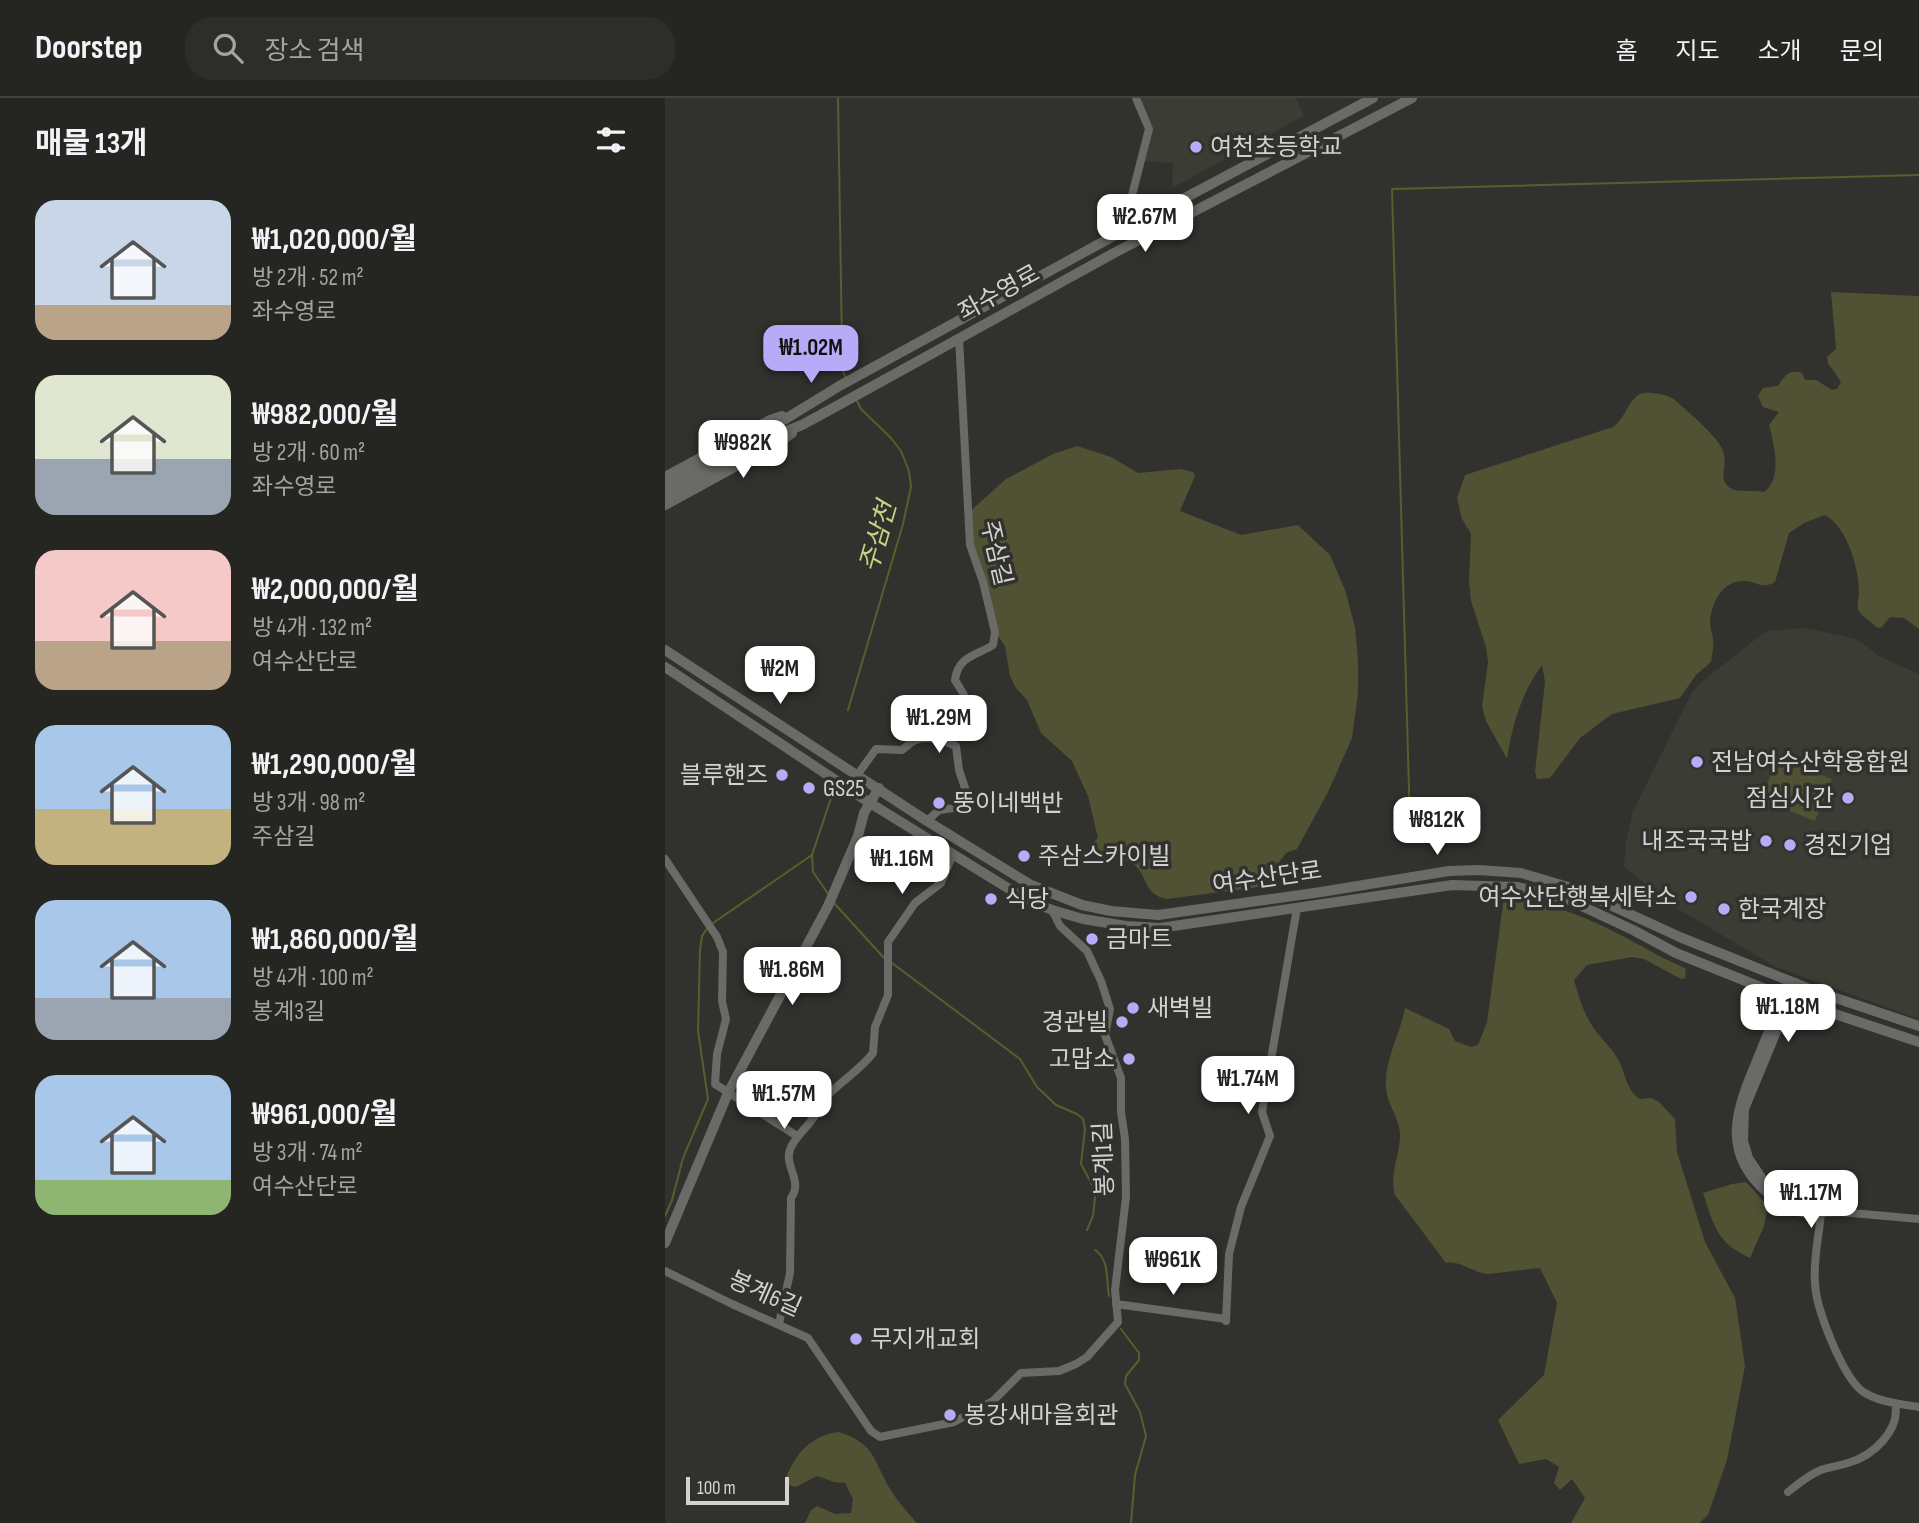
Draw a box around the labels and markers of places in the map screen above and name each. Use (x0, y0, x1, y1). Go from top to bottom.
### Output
place label: 여천초등학교 (1210, 133, 1342, 162)
marker: 여천초등학교 (1188, 139, 1204, 155)
pin: ₩2.67M (1088, 194, 1202, 254)
pin: ₩1.02M (754, 326, 868, 385)
pin: ₩982K (694, 420, 792, 480)
pin: ₩2M (746, 646, 814, 706)
pin: ₩1.29M (882, 696, 996, 755)
place label: 전남여수산학융합원 (1711, 748, 1910, 777)
marker: 전남여수산학융합원 (1689, 754, 1705, 770)
place label: 블루핸즈 (680, 761, 768, 790)
marker: 블루핸즈 (774, 767, 790, 783)
place label: GS25 (823, 774, 865, 803)
marker: GS25 (801, 780, 817, 796)
place label: 점심시간 (1746, 784, 1834, 813)
place label: 뚱이네백반 (953, 789, 1063, 818)
marker: 점심시간 (1840, 790, 1856, 806)
marker: 뚱이네백반 (931, 795, 947, 811)
pin: ₩812K (1388, 798, 1486, 857)
place label: 내조국국밥 (1642, 827, 1752, 856)
place label: 경진기업 (1804, 831, 1892, 860)
marker: 내조국국밥 (1758, 833, 1774, 849)
pin: ₩1.16M (845, 836, 959, 896)
marker: 경진기업 (1782, 837, 1798, 853)
place label: 주삼스카이빌 (1038, 842, 1170, 871)
marker: 주삼스카이빌 (1016, 848, 1032, 864)
place label: 여수산단행복세탁소 (1478, 883, 1677, 912)
place label: 식당 (1005, 885, 1049, 914)
marker: 여수산단행복세탁소 (1683, 889, 1699, 905)
marker: 식당 (983, 891, 999, 907)
place label: 한국계장 (1738, 895, 1826, 924)
marker: 한국계장 (1716, 901, 1732, 917)
place label: 금마트 (1106, 925, 1172, 954)
marker: 금마트 (1084, 931, 1100, 947)
pin: ₩1.86M (735, 948, 849, 1007)
pin: ₩1.18M (1731, 984, 1845, 1044)
place label: 새벽빌 (1147, 994, 1213, 1023)
marker: 새벽빌 (1125, 1000, 1141, 1016)
place label: 경관빌 (1042, 1008, 1108, 1037)
marker: 경관빌 (1114, 1014, 1130, 1030)
place label: 고맙소 (1049, 1045, 1115, 1074)
marker: 고맙소 (1121, 1051, 1137, 1067)
pin: ₩1.74M (1191, 1056, 1305, 1116)
pin: ₩1.57M (727, 1072, 841, 1131)
pin: ₩1.17M (1754, 1170, 1868, 1230)
pin: ₩961K (1124, 1238, 1222, 1297)
place label: 무지개교회 (870, 1325, 980, 1354)
marker: 무지개교회 (848, 1331, 864, 1347)
place label: 봉강새마을회관 (964, 1401, 1119, 1430)
marker: 봉강새마을회관 (942, 1407, 958, 1423)

